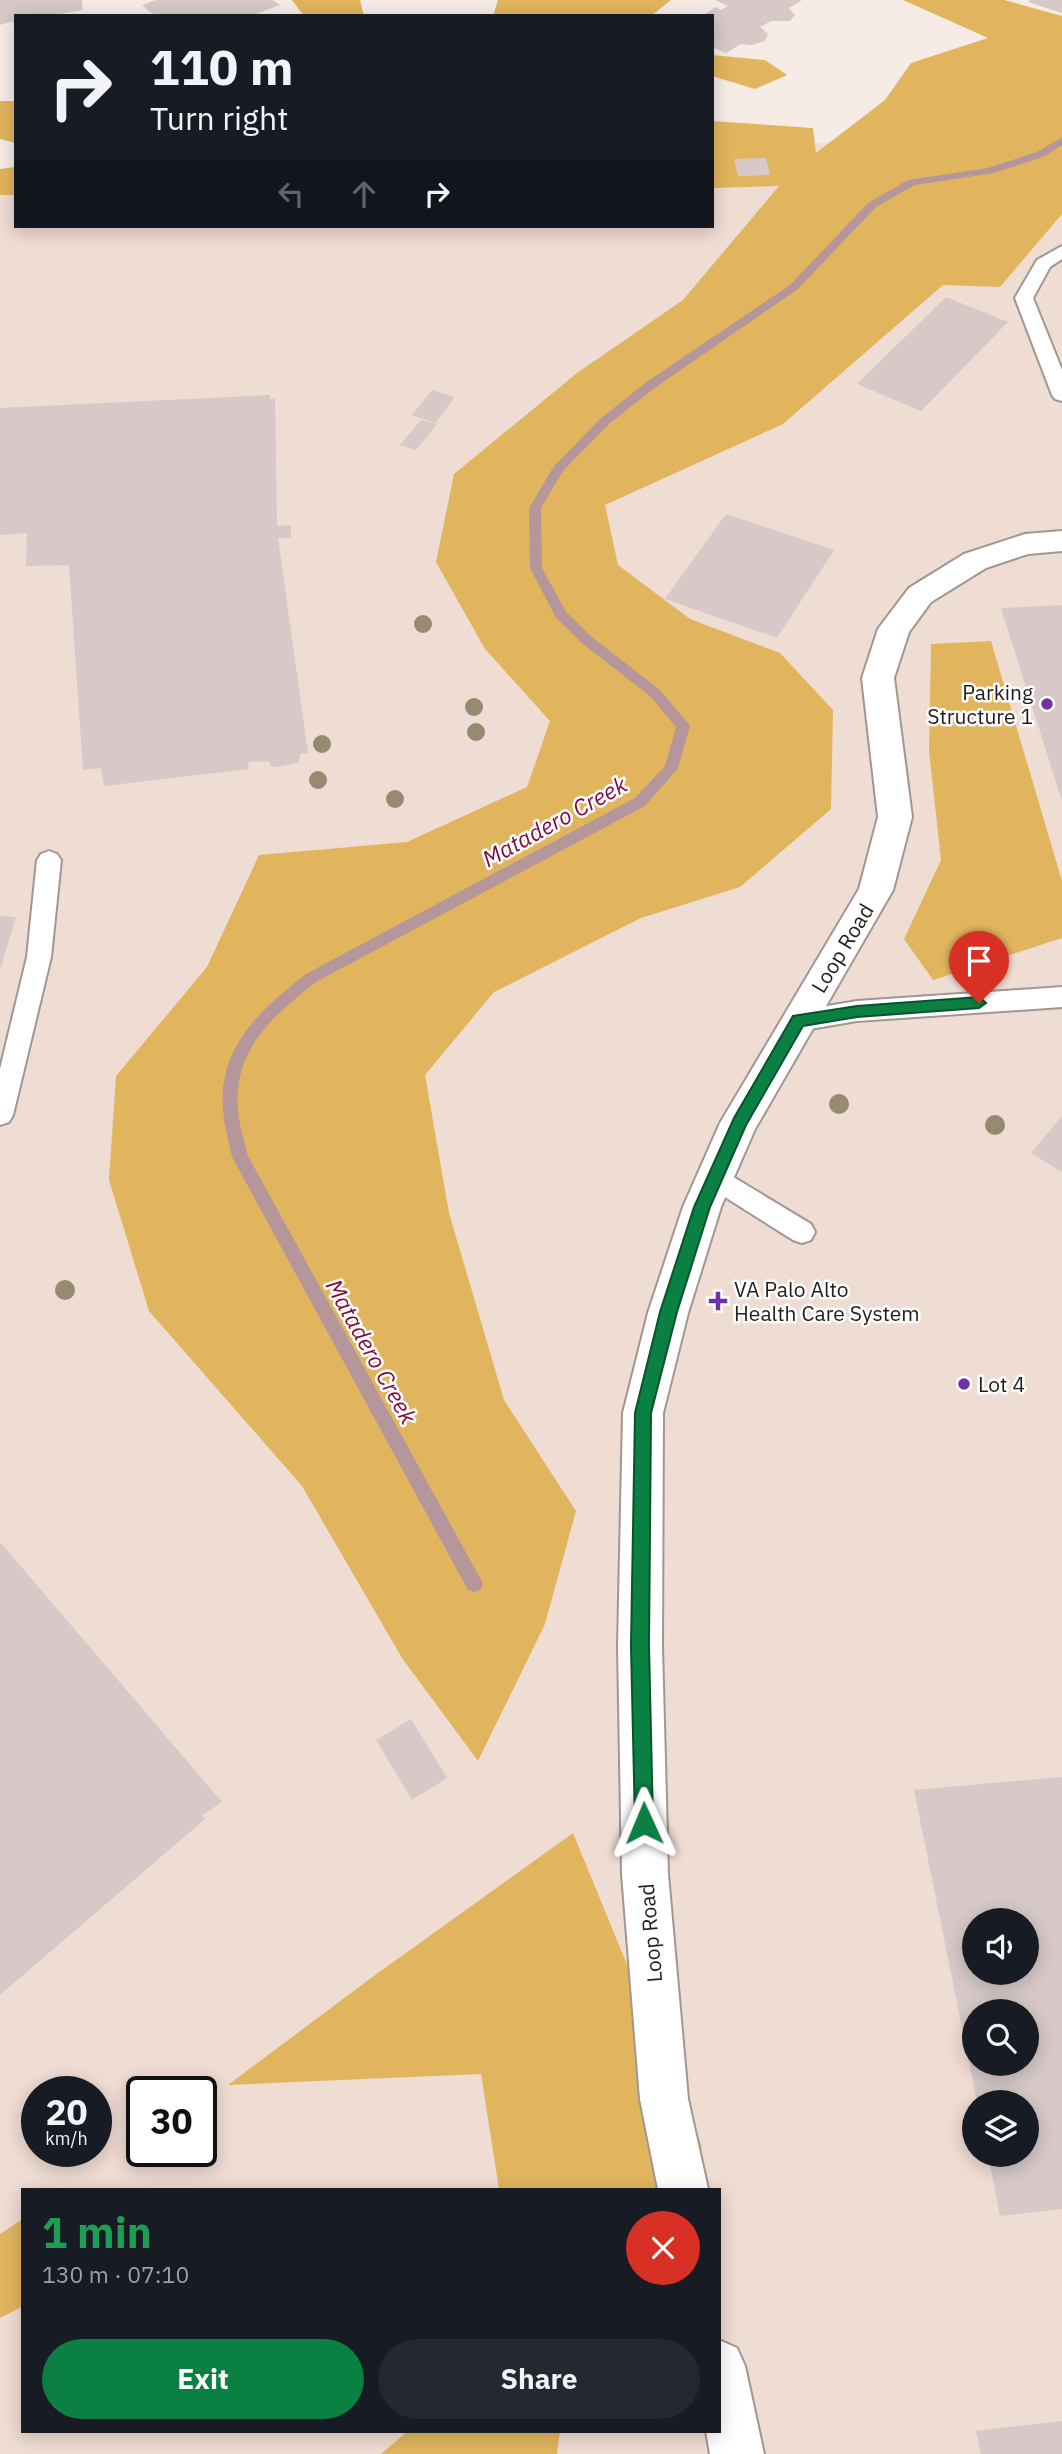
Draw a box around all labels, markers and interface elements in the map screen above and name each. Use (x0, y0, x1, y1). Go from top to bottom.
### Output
text: 110 m (150, 35, 294, 98)
icon: right (35, 42, 126, 133)
text: Turn right (150, 97, 288, 139)
icon: left (272, 175, 310, 213)
icon: ahead (345, 175, 383, 213)
icon: right (418, 175, 456, 213)
place label: Parking Structure 1 (927, 678, 1033, 730)
marker: Parking Structure 1 (1039, 696, 1055, 712)
water label: Matadero Creek (476, 768, 633, 873)
street label: Loop Road (804, 898, 880, 998)
pin (949, 931, 1009, 1003)
icon: arrive (960, 942, 998, 980)
water label: Matadero Creek (320, 1273, 425, 1430)
place label: VA Palo Alto Health Care System (734, 1275, 920, 1327)
marker: VA Palo Alto Health Care System (708, 1291, 728, 1311)
place label: Lot 4 (978, 1370, 1025, 1398)
marker: Lot 4 (956, 1376, 972, 1392)
position arrow (607, 1786, 681, 1860)
street label: Loop Road (632, 1882, 668, 1984)
map controls (962, 1908, 1039, 2167)
button: sound (962, 1908, 1039, 1985)
button: search (962, 1999, 1039, 2076)
speed limit sign: 30 (126, 2076, 217, 2167)
text: 20 (45, 2089, 88, 2135)
button: layers (962, 2090, 1039, 2167)
text: km/h (45, 2127, 88, 2150)
text: 1 min (42, 2205, 152, 2260)
button: close (626, 2211, 700, 2285)
text: 130 m · 07:10 (42, 2259, 189, 2289)
button: Exit (42, 2339, 364, 2419)
button: Share (378, 2339, 700, 2419)

